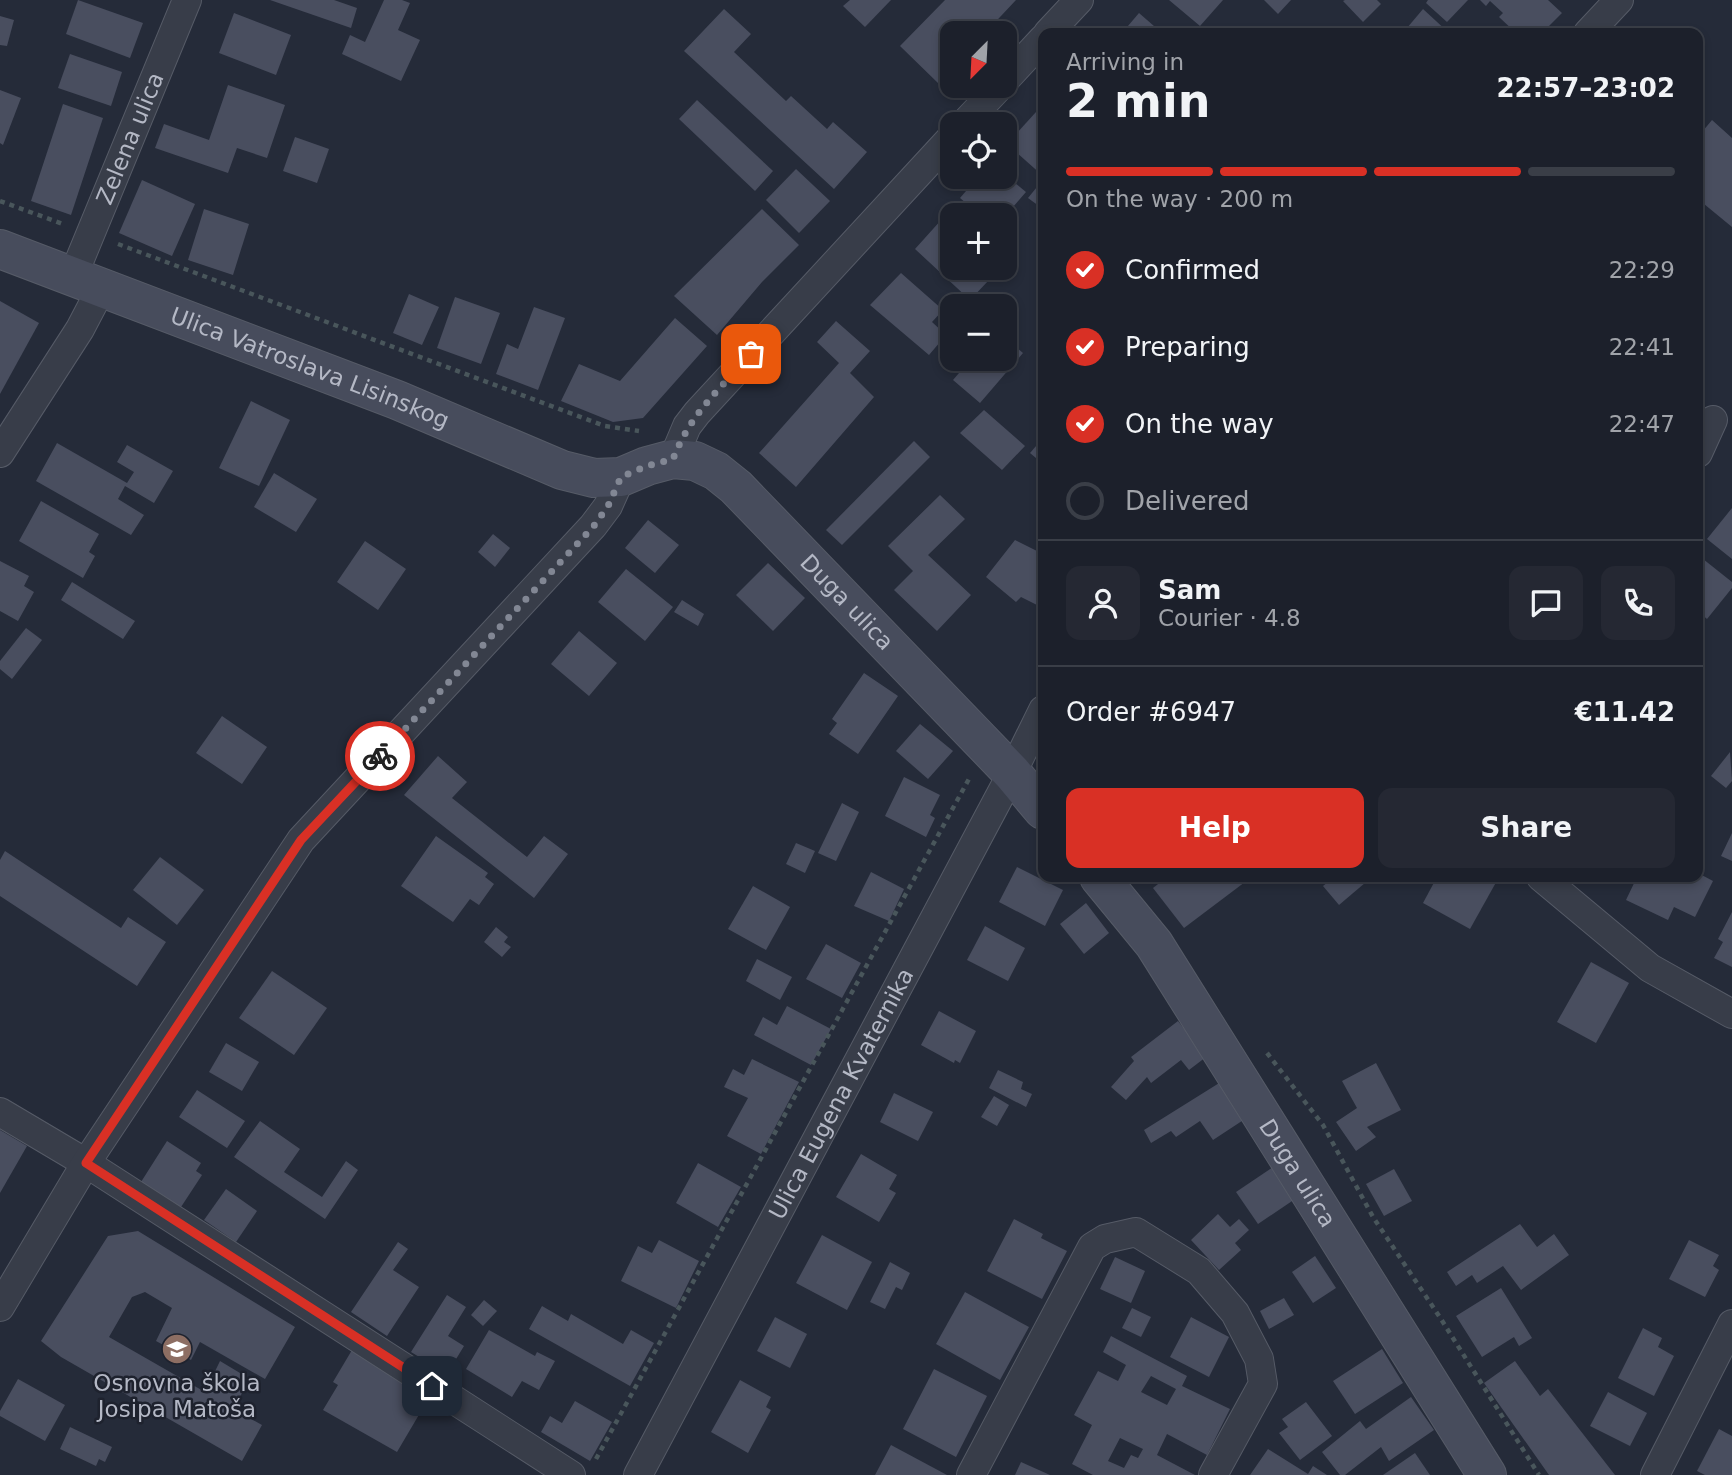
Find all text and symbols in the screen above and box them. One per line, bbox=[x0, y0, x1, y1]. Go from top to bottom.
north arrow bbox=[940, 21, 1017, 98]
map controls bbox=[940, 21, 1017, 371]
text: Arriving in bbox=[1066, 49, 1184, 75]
street label: Zelena ulica bbox=[91, 68, 169, 208]
text: 22:57–23:02 bbox=[1496, 73, 1675, 103]
text: 2 min bbox=[1066, 74, 1210, 128]
button: locate bbox=[940, 112, 1017, 189]
text: On the way · 200 m bbox=[1066, 186, 1293, 212]
button: + bbox=[940, 203, 1017, 280]
icon: check bbox=[1066, 251, 1104, 289]
text: Confirmed bbox=[1125, 255, 1260, 285]
text: 22:29 bbox=[1609, 257, 1675, 283]
button: − bbox=[940, 294, 1017, 371]
street label: Ulica Vatroslava Lisinskog bbox=[167, 302, 453, 434]
pin bbox=[721, 324, 781, 384]
icon: check bbox=[1066, 328, 1104, 366]
text: Preparing bbox=[1125, 332, 1250, 362]
text: 22:41 bbox=[1609, 334, 1675, 360]
icon: bag bbox=[732, 335, 770, 373]
icon: check bbox=[1066, 405, 1104, 443]
text: On the way bbox=[1125, 409, 1274, 439]
text: 22:47 bbox=[1609, 411, 1675, 437]
text: Delivered bbox=[1125, 486, 1249, 516]
street label: Duga ulica bbox=[795, 549, 899, 655]
button: person bbox=[1066, 566, 1140, 640]
button: chat bbox=[1509, 566, 1583, 640]
button: phone bbox=[1601, 566, 1675, 640]
text: Sam bbox=[1158, 575, 1221, 605]
text: Courier · 4.8 bbox=[1158, 605, 1301, 631]
text: Order #6947 bbox=[1066, 697, 1236, 727]
text: €11.42 bbox=[1575, 697, 1675, 727]
courier bbox=[345, 721, 415, 791]
icon: bike bbox=[361, 737, 399, 775]
button: Help bbox=[1066, 788, 1364, 868]
button: Share bbox=[1378, 788, 1675, 868]
street label: Ulica Eugena Kvaternika bbox=[764, 964, 919, 1224]
street label: Duga ulica bbox=[1254, 1114, 1341, 1232]
school or university icon: Osnovna škola Josipa Matoša bbox=[160, 1332, 194, 1366]
pin bbox=[402, 1356, 462, 1416]
icon: home bbox=[413, 1367, 451, 1405]
place label: Osnovna škola Josipa Matoša bbox=[93, 1370, 261, 1422]

